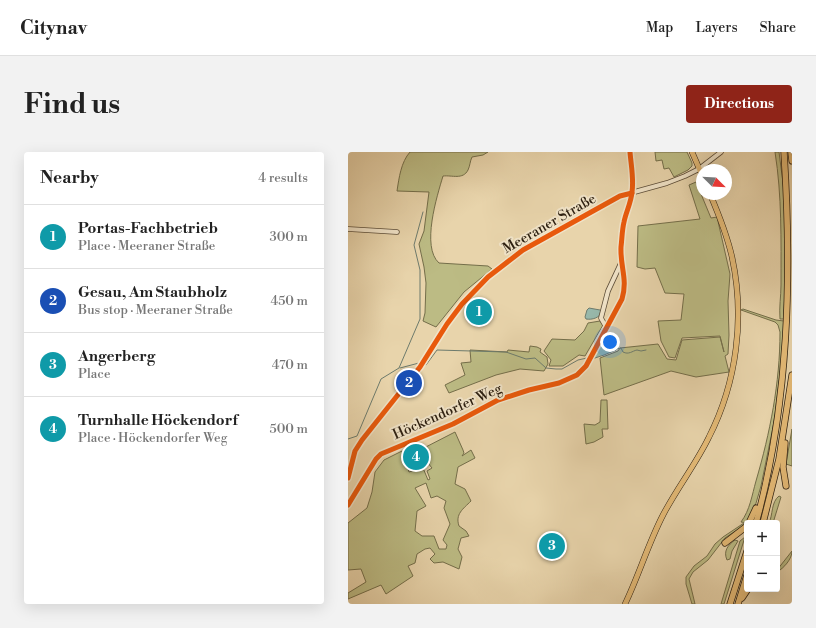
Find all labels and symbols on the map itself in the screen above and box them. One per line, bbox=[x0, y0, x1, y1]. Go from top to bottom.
north arrow bbox=[696, 164, 732, 200]
street label: Meeraner Straße bbox=[500, 190, 599, 258]
pin: 1 bbox=[466, 297, 492, 327]
your location bbox=[600, 332, 620, 352]
pin: 2 bbox=[396, 368, 422, 398]
street label: Höckendorfer Weg bbox=[390, 379, 506, 444]
pin: 4 bbox=[403, 442, 429, 472]
pin: 3 bbox=[539, 531, 565, 561]

